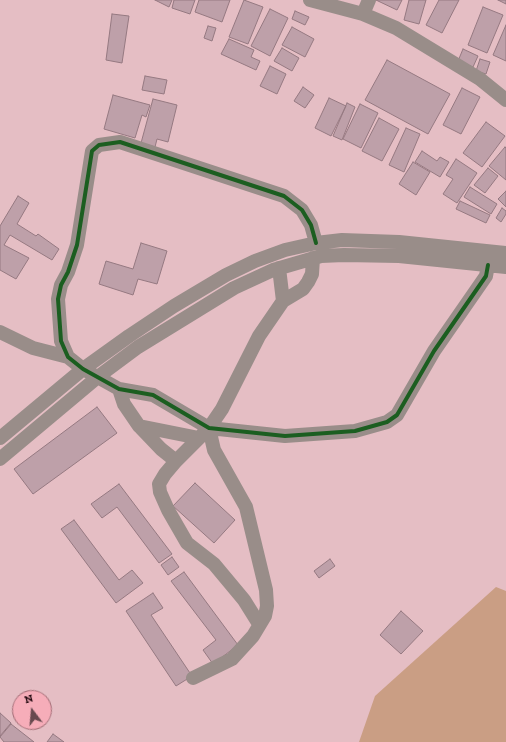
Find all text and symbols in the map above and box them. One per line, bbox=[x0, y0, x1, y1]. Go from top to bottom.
north arrow bbox=[12, 690, 52, 730]
text: N bbox=[23, 692, 35, 706]

